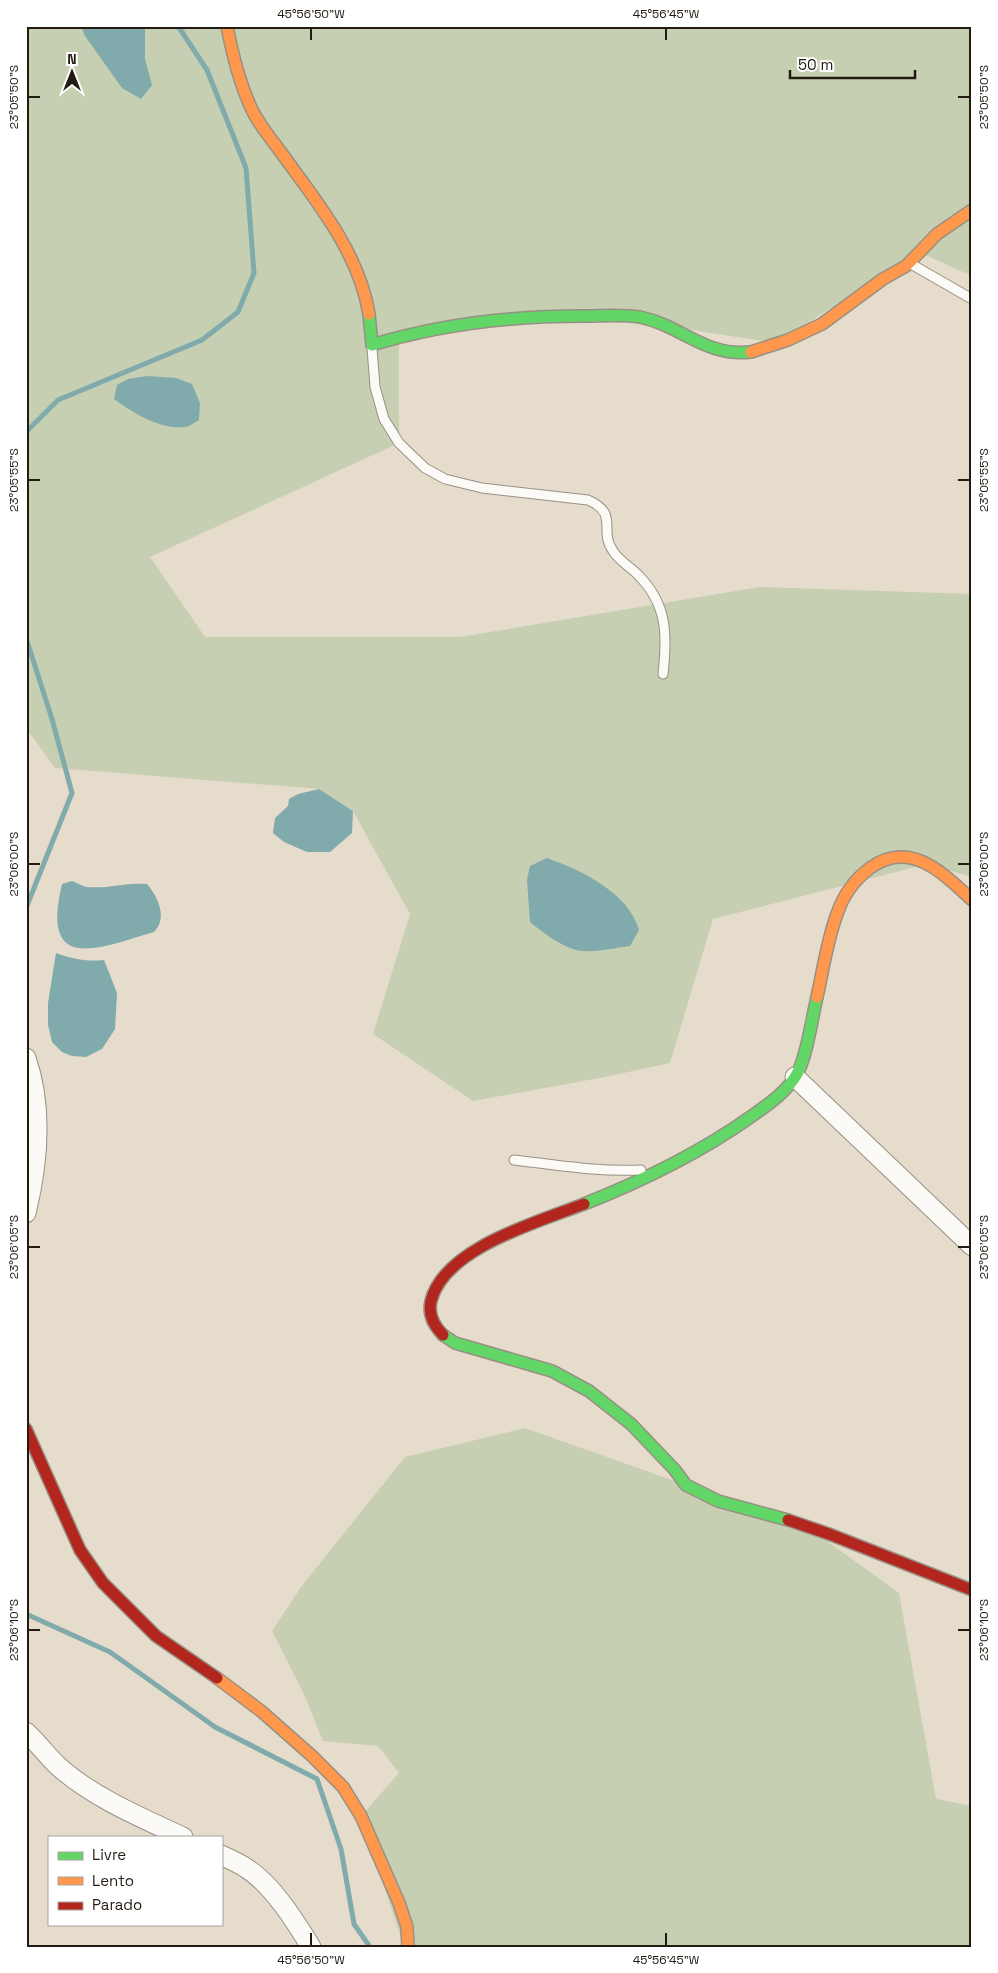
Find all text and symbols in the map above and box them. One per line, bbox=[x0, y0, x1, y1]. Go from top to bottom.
text: 45°56'50"W bbox=[277, 6, 345, 22]
text: 45°56'45"W bbox=[633, 6, 700, 22]
north arrow bbox=[48, 48, 98, 98]
scale bar bbox=[790, 48, 916, 80]
text: N bbox=[67, 50, 77, 68]
text: 50 m bbox=[798, 55, 833, 74]
text: 23°05'50"S bbox=[6, 65, 22, 129]
text: 23°05'50"S bbox=[976, 65, 992, 129]
text: 23°05'55"S bbox=[6, 448, 22, 512]
text: 23°05'55"S bbox=[976, 448, 992, 512]
text: 23°06'00"S bbox=[6, 832, 22, 896]
text: 23°06'00"S bbox=[976, 832, 992, 896]
text: 23°06'05"S bbox=[6, 1215, 22, 1279]
text: 23°06'05"S bbox=[976, 1215, 992, 1279]
text: 23°06'10"S bbox=[6, 1599, 22, 1661]
text: 23°06'10"S bbox=[976, 1599, 992, 1661]
legend bbox=[48, 1836, 222, 1926]
text: Livre bbox=[92, 1845, 126, 1864]
text: Lento bbox=[92, 1871, 134, 1890]
text: Parado bbox=[92, 1895, 142, 1914]
text: 45°56'50"W bbox=[277, 1952, 345, 1968]
text: 45°56'45"W bbox=[633, 1952, 700, 1968]

